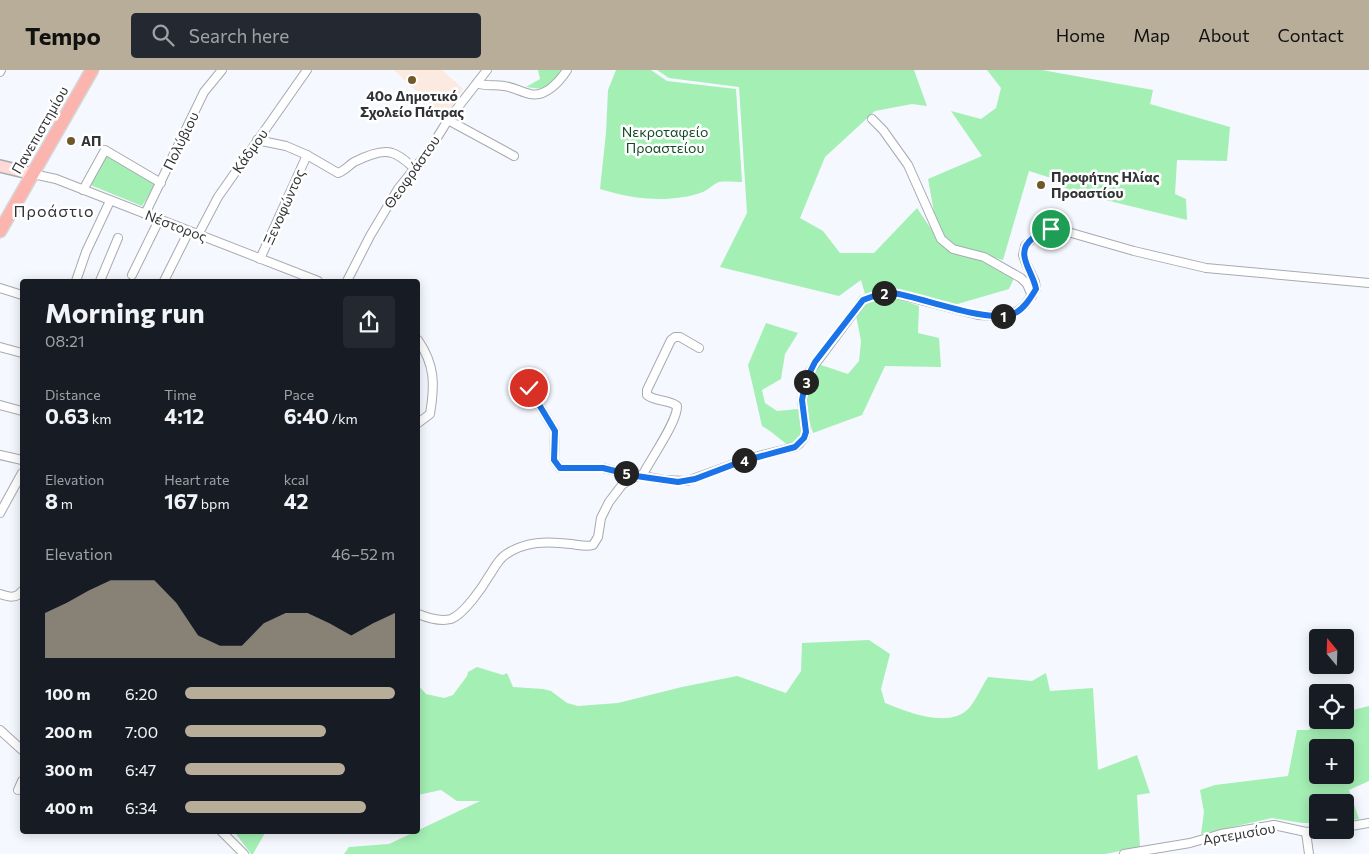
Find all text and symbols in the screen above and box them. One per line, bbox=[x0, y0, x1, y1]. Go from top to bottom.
search box bbox=[131, 13, 481, 58]
text: Tempo bbox=[25, 21, 101, 50]
icon: search bbox=[149, 21, 177, 49]
text: Search here bbox=[189, 24, 289, 47]
text: Home bbox=[1056, 24, 1105, 46]
text: Map bbox=[1133, 24, 1170, 46]
text: About bbox=[1198, 24, 1250, 46]
text: Contact bbox=[1278, 24, 1344, 46]
marker: 40ο Δημοτικό Σχολείο Πάτρας bbox=[406, 74, 418, 86]
street label: Πανεπιστημίου bbox=[8, 83, 72, 177]
place label: 40ο Δημοτικό Σχολείο Πάτρας bbox=[360, 87, 464, 120]
street label: Πολύβιου bbox=[159, 109, 202, 173]
park label: Νεκροταφείο Προαστείου bbox=[622, 123, 708, 156]
street label: Κάδμου bbox=[228, 125, 271, 176]
place label: ΑΠ bbox=[81, 132, 102, 149]
street label: Θεοφράστου bbox=[380, 132, 443, 212]
marker: ΑΠ bbox=[65, 135, 77, 147]
street label: Ξενοφώντος bbox=[259, 166, 308, 247]
place label: Προφήτης Ηλίας Προαστίου bbox=[1051, 168, 1160, 201]
marker: Προφήτης Ηλίας Προαστίου bbox=[1035, 179, 1047, 191]
district label: Προάστιο bbox=[14, 201, 94, 220]
street label: Νέστορος bbox=[143, 206, 210, 245]
pin bbox=[1030, 208, 1072, 250]
icon: arrive bbox=[1037, 215, 1065, 243]
pin: 2 bbox=[872, 280, 896, 306]
text: 2 bbox=[881, 285, 888, 302]
text: Morning run bbox=[45, 295, 205, 329]
button: share bbox=[343, 296, 395, 348]
pin: 1 bbox=[990, 304, 1016, 328]
text: 1 bbox=[1000, 308, 1007, 325]
text: 08:21 bbox=[45, 331, 85, 350]
pin bbox=[508, 367, 550, 409]
pin: 3 bbox=[794, 370, 818, 394]
icon: check bbox=[515, 374, 543, 402]
text: 3 bbox=[802, 374, 811, 391]
text: Distance bbox=[45, 386, 101, 403]
text: Time bbox=[164, 386, 197, 403]
text: Pace bbox=[284, 386, 314, 403]
text: 0.63 bbox=[45, 403, 89, 428]
text: 4:12 bbox=[164, 403, 204, 428]
text: 6:40 bbox=[284, 403, 329, 428]
text: km bbox=[89, 410, 111, 427]
text: /km bbox=[329, 410, 358, 427]
pin: 4 bbox=[732, 448, 756, 472]
text: 4 bbox=[740, 452, 749, 469]
pin: 5 bbox=[614, 460, 638, 486]
text: 5 bbox=[622, 465, 631, 482]
text: Elevation bbox=[45, 471, 104, 488]
text: Heart rate bbox=[164, 471, 229, 488]
text: kcal bbox=[284, 471, 309, 488]
text: 8 bbox=[45, 488, 58, 513]
text: 167 bbox=[164, 488, 198, 513]
text: 42 bbox=[284, 488, 308, 513]
text: m bbox=[58, 495, 73, 512]
text: bpm bbox=[198, 495, 230, 512]
text: Elevation bbox=[45, 544, 113, 563]
text: 46–52 m bbox=[331, 544, 395, 563]
north arrow bbox=[1309, 629, 1354, 674]
map controls bbox=[1309, 629, 1354, 839]
text: 100 m bbox=[45, 684, 91, 703]
text: 6:20 bbox=[125, 684, 158, 703]
button: locate bbox=[1309, 684, 1354, 729]
text: 200 m bbox=[45, 722, 92, 741]
text: 7:00 bbox=[125, 722, 158, 741]
button: + bbox=[1309, 739, 1354, 784]
text: 300 m bbox=[45, 760, 93, 779]
text: 6:47 bbox=[125, 760, 156, 779]
button: − bbox=[1309, 794, 1354, 839]
text: 400 m bbox=[45, 798, 93, 817]
text: 6:34 bbox=[125, 798, 157, 817]
street label: Αρτεμισίου bbox=[1201, 819, 1277, 848]

